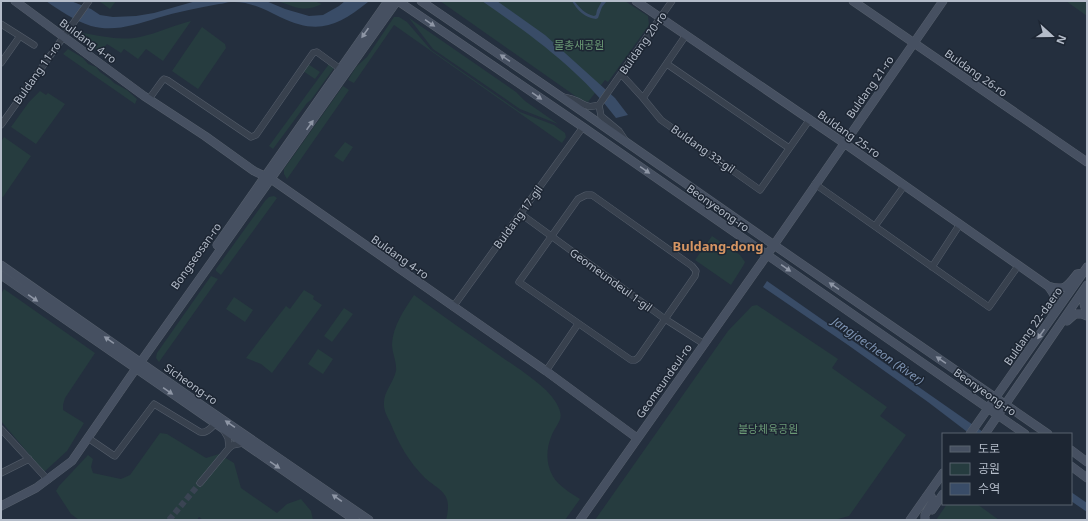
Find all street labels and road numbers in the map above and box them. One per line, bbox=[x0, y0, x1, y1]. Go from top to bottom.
street label: Buldang 20-ro bbox=[615, 8, 670, 77]
street label: Buldang 4-ro bbox=[57, 15, 120, 67]
street label: Buldang 11-ro bbox=[9, 38, 64, 107]
street label: Buldang 26-ro bbox=[942, 45, 1011, 100]
street label: Buldang 21-ro bbox=[842, 52, 897, 121]
street label: Buldang 25-ro bbox=[815, 106, 884, 161]
street label: Buldang 33-gil bbox=[668, 121, 738, 176]
street label: Beonyeong-ro bbox=[684, 180, 753, 235]
street label: Buldang 17-gil bbox=[490, 182, 546, 251]
street label: Bongseosan-ro bbox=[167, 219, 224, 292]
street label: Buldang 4-ro bbox=[369, 231, 432, 282]
street label: Geomeundeul 1-gil bbox=[567, 245, 656, 315]
street label: Buldang 22-daero bbox=[1000, 283, 1065, 368]
street label: Geomeundeul-ro bbox=[632, 340, 695, 421]
street label: Sicheong-ro bbox=[162, 360, 221, 408]
street label: Beonyeong-ro bbox=[951, 364, 1020, 419]

